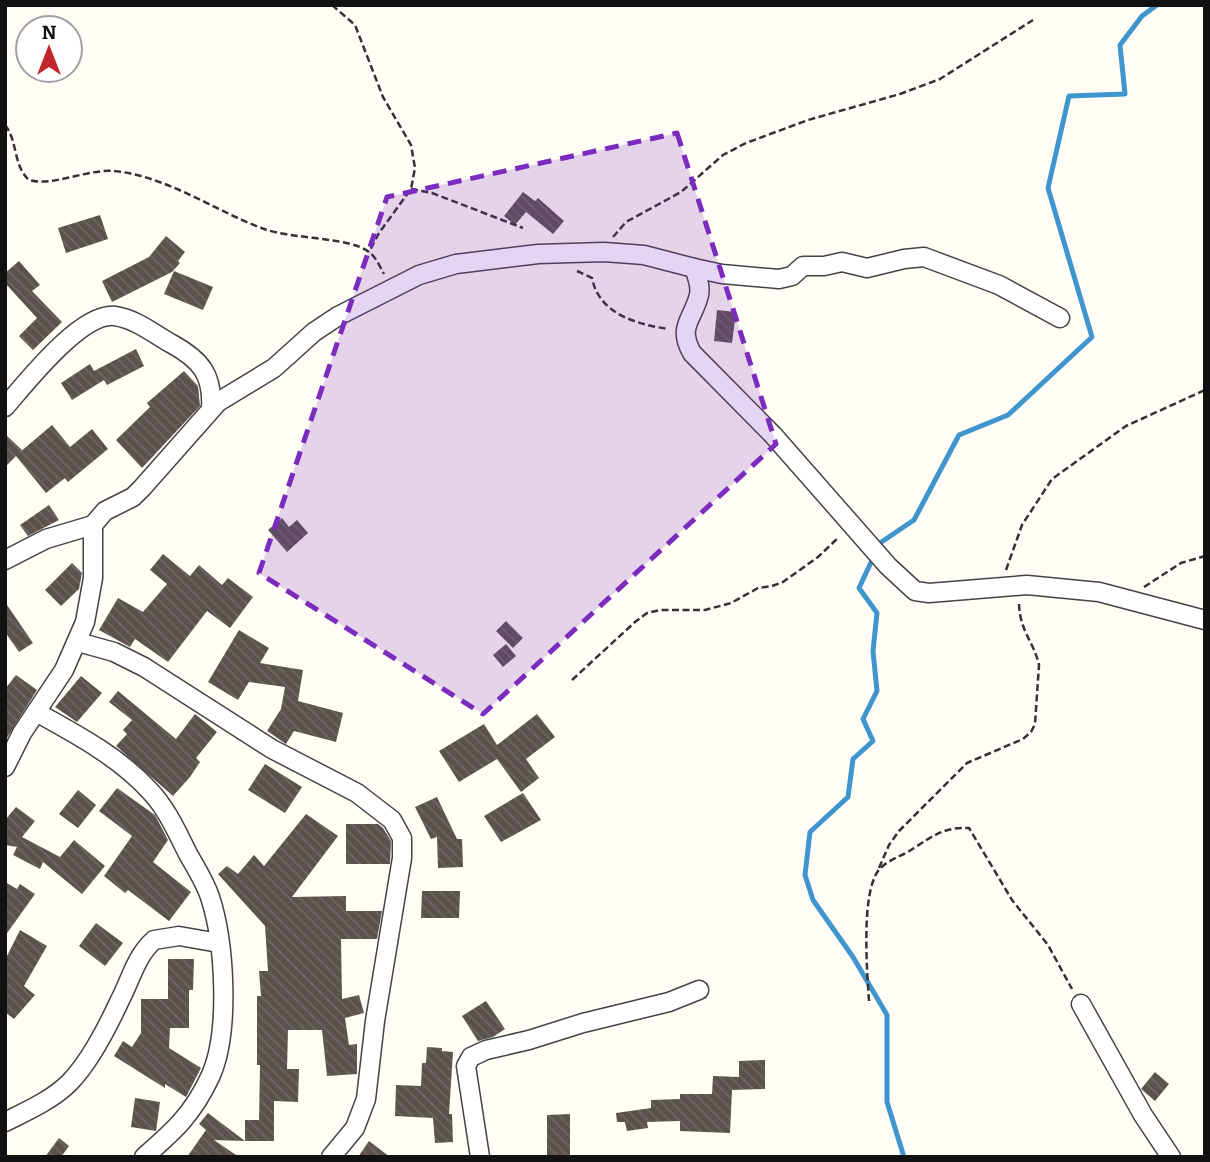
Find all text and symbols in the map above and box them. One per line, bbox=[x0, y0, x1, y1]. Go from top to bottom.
north arrow bbox=[14, 14, 84, 84]
text: N bbox=[42, 21, 57, 44]

